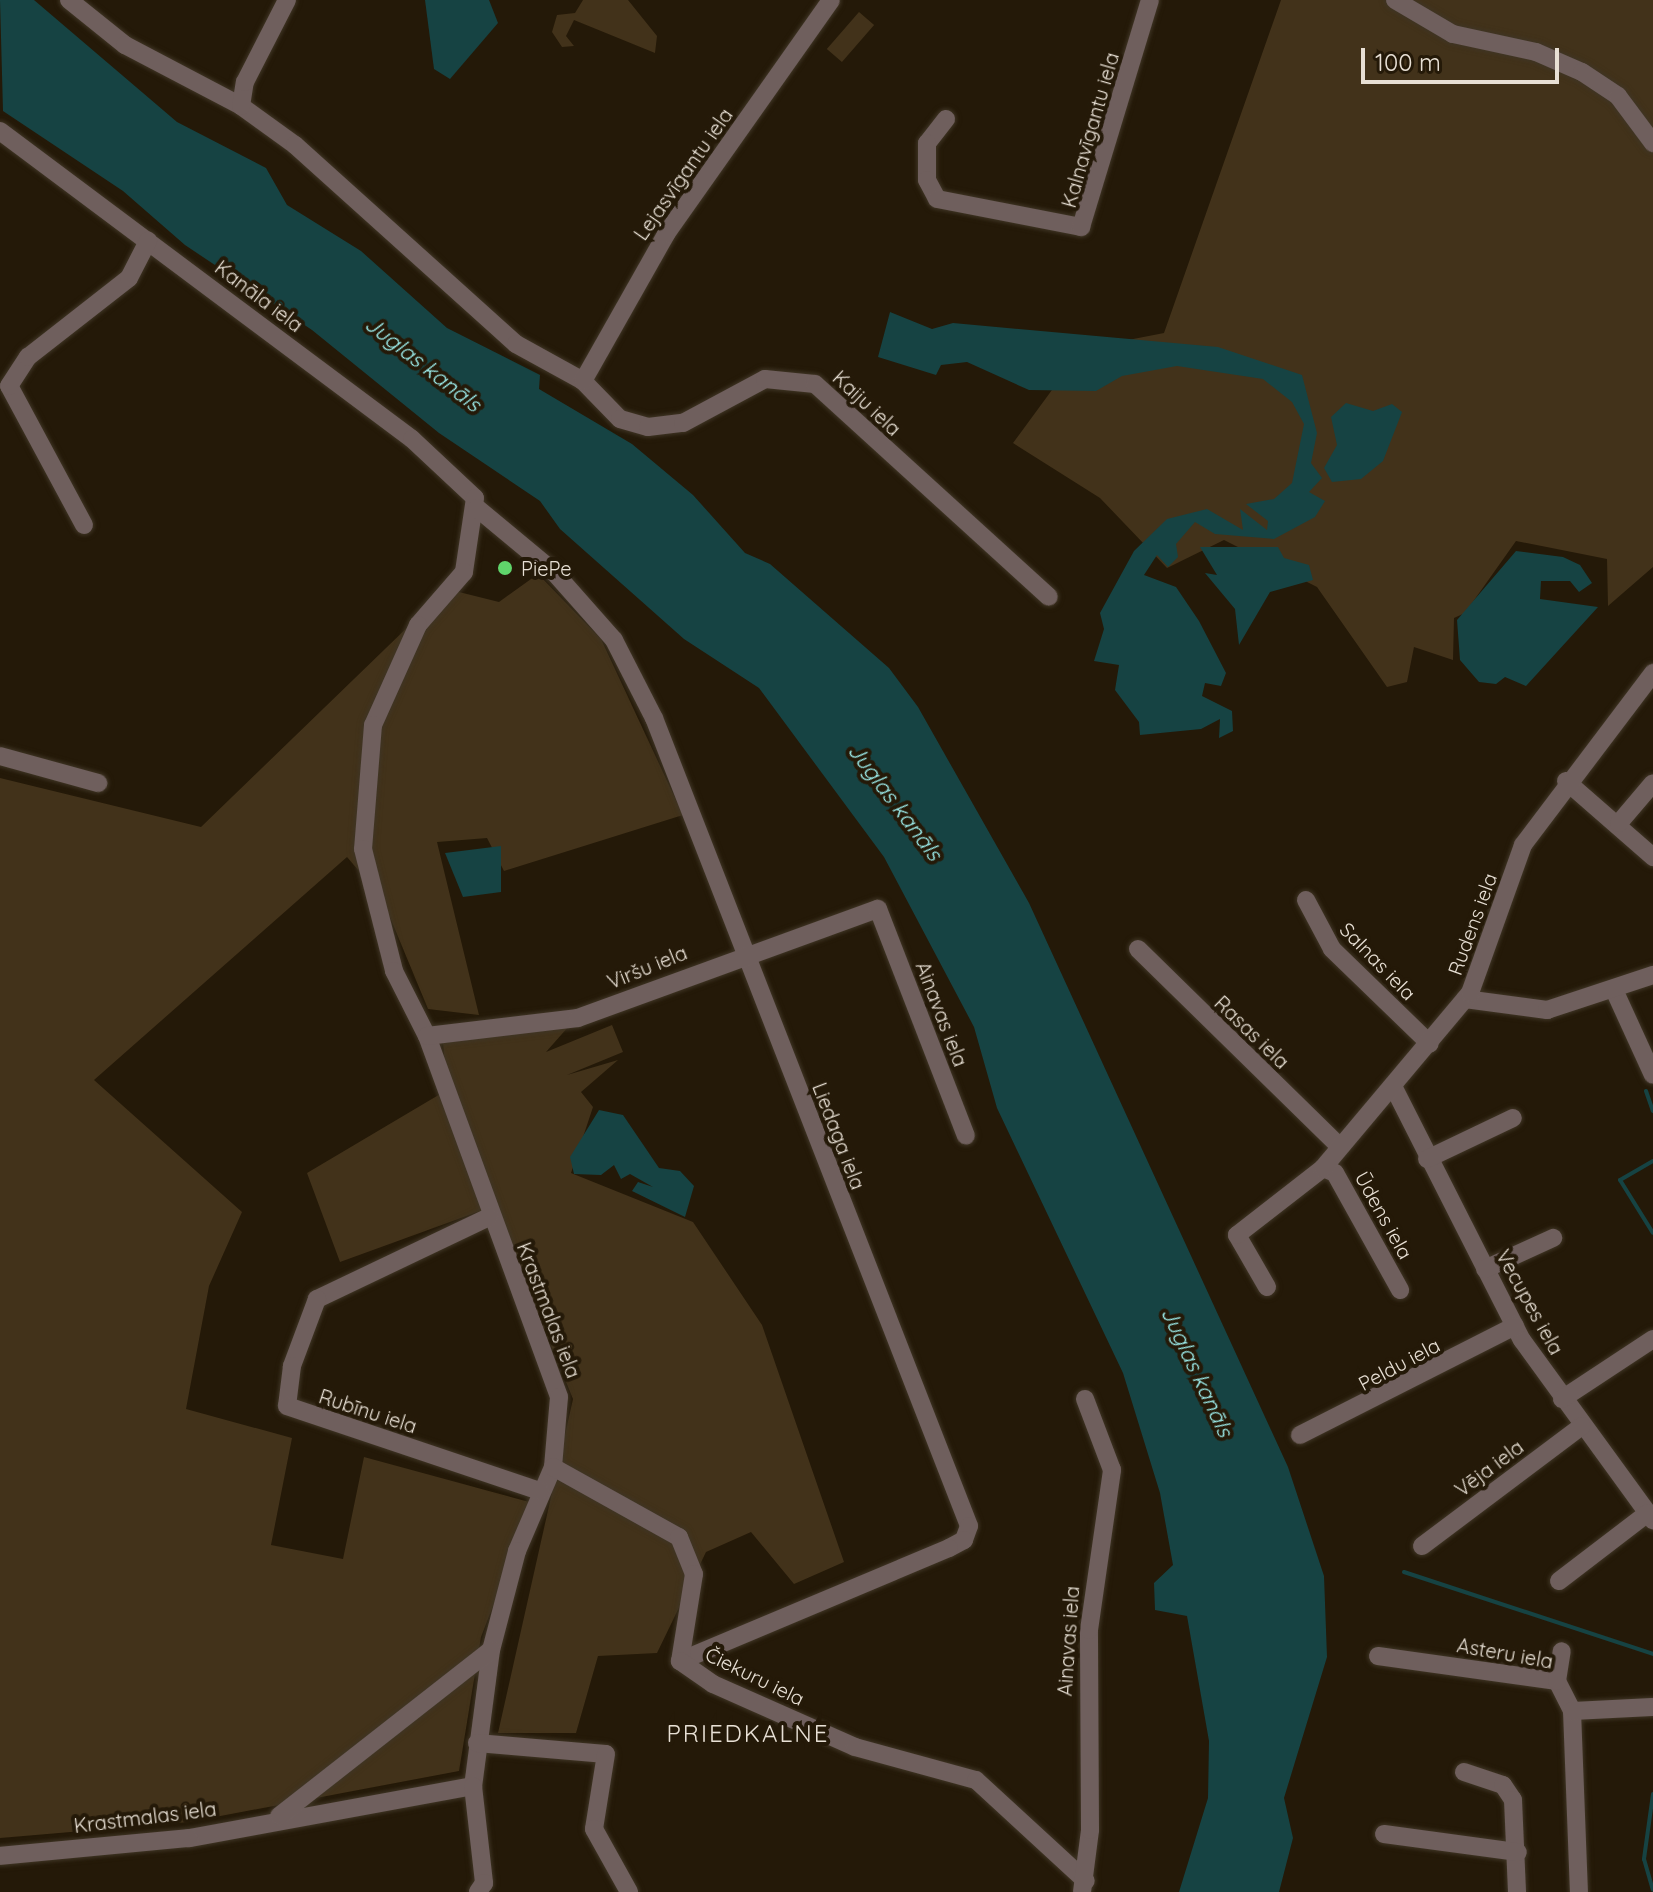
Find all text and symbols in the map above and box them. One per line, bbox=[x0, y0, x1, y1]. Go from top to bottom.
scale bar bbox=[1365, 32, 1563, 82]
text: 100 m bbox=[1375, 47, 1441, 77]
street label: Kalnavīgantu iela bbox=[1056, 50, 1124, 210]
street label: Lejasvīgantu iela bbox=[629, 103, 737, 245]
street label: Kanāla iela bbox=[210, 255, 308, 337]
water label: Juglas kanāls bbox=[360, 311, 486, 417]
street label: Kaiju iela bbox=[828, 365, 906, 441]
place label: PiePe bbox=[521, 556, 572, 580]
marker: PiePe bbox=[496, 559, 514, 577]
water label: Juglas kanāls bbox=[842, 738, 948, 866]
street label: Rudens iela bbox=[1442, 870, 1502, 978]
street label: Salnas iela bbox=[1335, 917, 1421, 1005]
street label: Viršu iela bbox=[604, 940, 690, 994]
street label: Ainavas iela bbox=[911, 958, 973, 1070]
street label: Rasas iela bbox=[1210, 991, 1294, 1073]
street label: Liedaga iela bbox=[808, 1079, 870, 1193]
street label: Ūdens iela bbox=[1350, 1167, 1418, 1263]
street label: Krastmalas iela bbox=[512, 1239, 586, 1381]
street label: Vecupes iela bbox=[1491, 1245, 1569, 1359]
water label: Juglas kanāls bbox=[1156, 1303, 1238, 1441]
street label: Peldu iela bbox=[1354, 1333, 1444, 1395]
street label: Rubīnu iela bbox=[316, 1384, 420, 1438]
street label: Vēja iela bbox=[1450, 1435, 1528, 1501]
street label: Ainavas iela bbox=[1052, 1585, 1084, 1697]
street label: Asteru iela bbox=[1455, 1633, 1555, 1673]
street label: Čiekuru iela bbox=[701, 1642, 809, 1710]
district label: PRIEDKALNE bbox=[667, 1720, 829, 1748]
street label: Krastmalas iela bbox=[72, 1796, 218, 1838]

